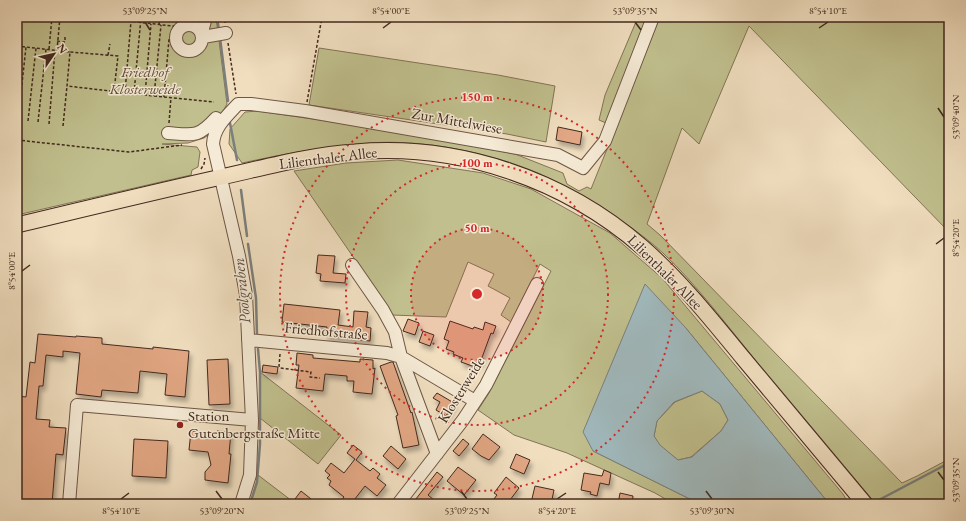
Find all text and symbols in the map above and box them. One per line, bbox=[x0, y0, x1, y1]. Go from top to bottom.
text: 53°09'25"N bbox=[123, 4, 168, 17]
text: 8°54'00"E bbox=[372, 4, 410, 17]
text: 53°09'35"N bbox=[613, 4, 658, 17]
text: 8°54'10"E bbox=[809, 4, 847, 17]
north arrow bbox=[34, 34, 74, 74]
text: N bbox=[54, 41, 71, 56]
park label: Friedhof Klosterweide bbox=[108, 62, 181, 98]
text: 150 m bbox=[461, 89, 493, 105]
text: 53°09'40"N bbox=[949, 94, 962, 139]
street label: Zur Mittelwiese bbox=[410, 103, 504, 138]
street label: Lilienthaler Allee bbox=[278, 142, 378, 173]
text: 100 m bbox=[461, 155, 493, 171]
text: 8°54'20"E bbox=[949, 219, 962, 257]
text: 50 m bbox=[464, 220, 490, 236]
street label: Lilienthaler Allee bbox=[624, 230, 707, 313]
text: 8°54'00"E bbox=[5, 252, 18, 290]
water label: Poolgraben bbox=[228, 257, 255, 325]
centre of rings bbox=[470, 287, 484, 301]
street label: Friedhofstraße bbox=[284, 317, 369, 344]
street label: Klosterweide bbox=[433, 353, 488, 426]
place label: Station Gutenbergstraße Mitte bbox=[188, 406, 320, 442]
marker: Station Gutenbergstraße Mitte bbox=[175, 420, 185, 430]
text: 53°09'35"N bbox=[949, 457, 962, 502]
text: 8°54'10"E bbox=[102, 504, 140, 517]
text: 53°09'20"N bbox=[200, 504, 245, 517]
text: 53°09'25"N bbox=[445, 504, 490, 517]
text: 8°54'20"E bbox=[538, 504, 576, 517]
text: 53°09'30"N bbox=[690, 504, 735, 517]

